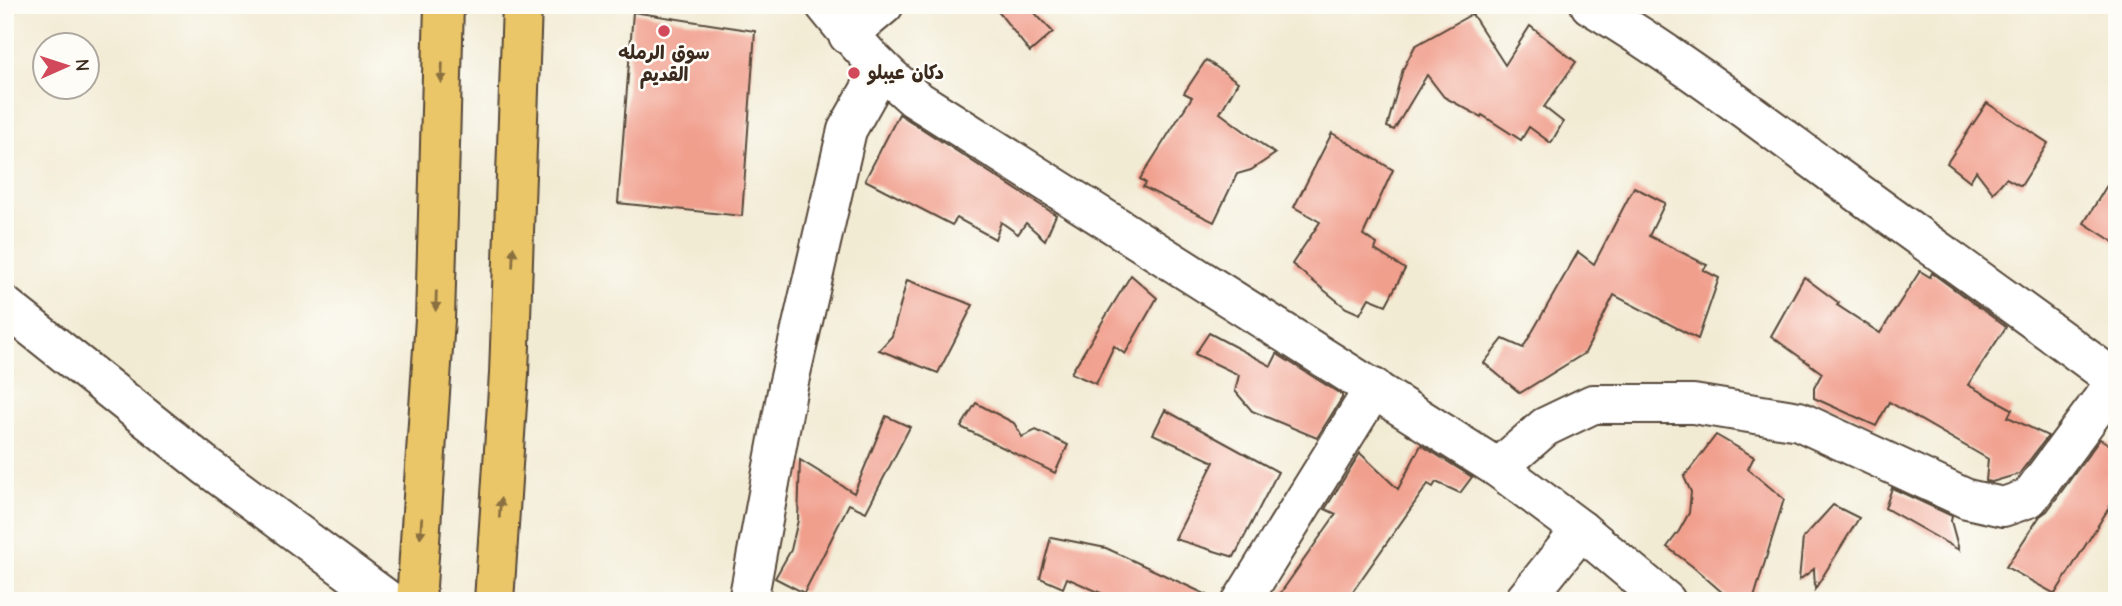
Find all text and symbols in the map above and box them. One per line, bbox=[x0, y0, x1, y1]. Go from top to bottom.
marker: سوق الرمله القديم bbox=[656, 23, 672, 39]
north arrow bbox=[32, 32, 102, 102]
place label: سوق الرمله القديم bbox=[618, 42, 710, 89]
text: N bbox=[71, 58, 93, 72]
place label: دكان عيبلو bbox=[866, 62, 944, 86]
one-way arrow bbox=[436, 63, 447, 85]
marker: دكان عيبلو bbox=[846, 65, 862, 81]
one-way arrow bbox=[507, 245, 518, 267]
one-way arrow bbox=[430, 290, 441, 312]
one-way arrow bbox=[495, 497, 506, 519]
one-way arrow bbox=[415, 517, 426, 539]

